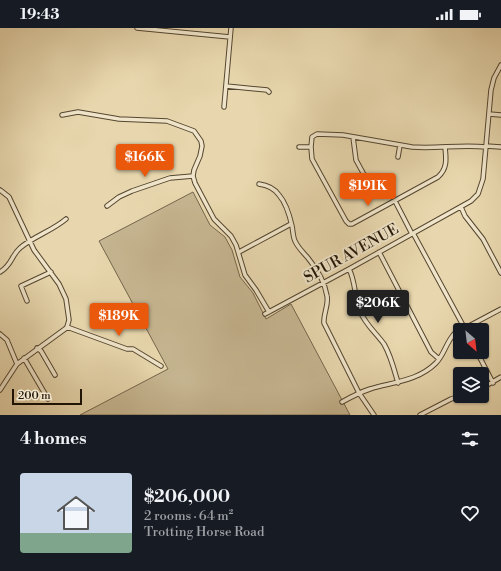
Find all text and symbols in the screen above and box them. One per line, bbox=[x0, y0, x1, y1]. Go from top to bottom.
text: 19:43 bbox=[20, 5, 60, 24]
pin: $166K bbox=[117, 144, 173, 178]
text: $166K bbox=[125, 149, 165, 165]
pin: $191K bbox=[340, 173, 396, 207]
text: $191K bbox=[349, 178, 387, 194]
street label: SPUR AVENUE bbox=[300, 220, 402, 287]
pin: $206K bbox=[350, 290, 406, 324]
text: $206K bbox=[356, 295, 400, 311]
pin: $189K bbox=[91, 303, 147, 337]
text: $189K bbox=[99, 308, 139, 324]
north arrow bbox=[453, 323, 489, 359]
map controls bbox=[453, 323, 489, 403]
button: layers bbox=[453, 367, 489, 403]
scale bar bbox=[12, 387, 82, 406]
text: 200 m bbox=[18, 389, 51, 403]
text: 4 homes bbox=[20, 428, 87, 450]
icon: filters bbox=[459, 428, 481, 450]
text: $206,000 bbox=[144, 486, 230, 508]
icon: home bbox=[52, 489, 100, 537]
icon: heart bbox=[459, 502, 481, 524]
text: 2 rooms · 64 m² bbox=[144, 508, 233, 524]
text: Trotting Horse Road bbox=[144, 524, 264, 540]

